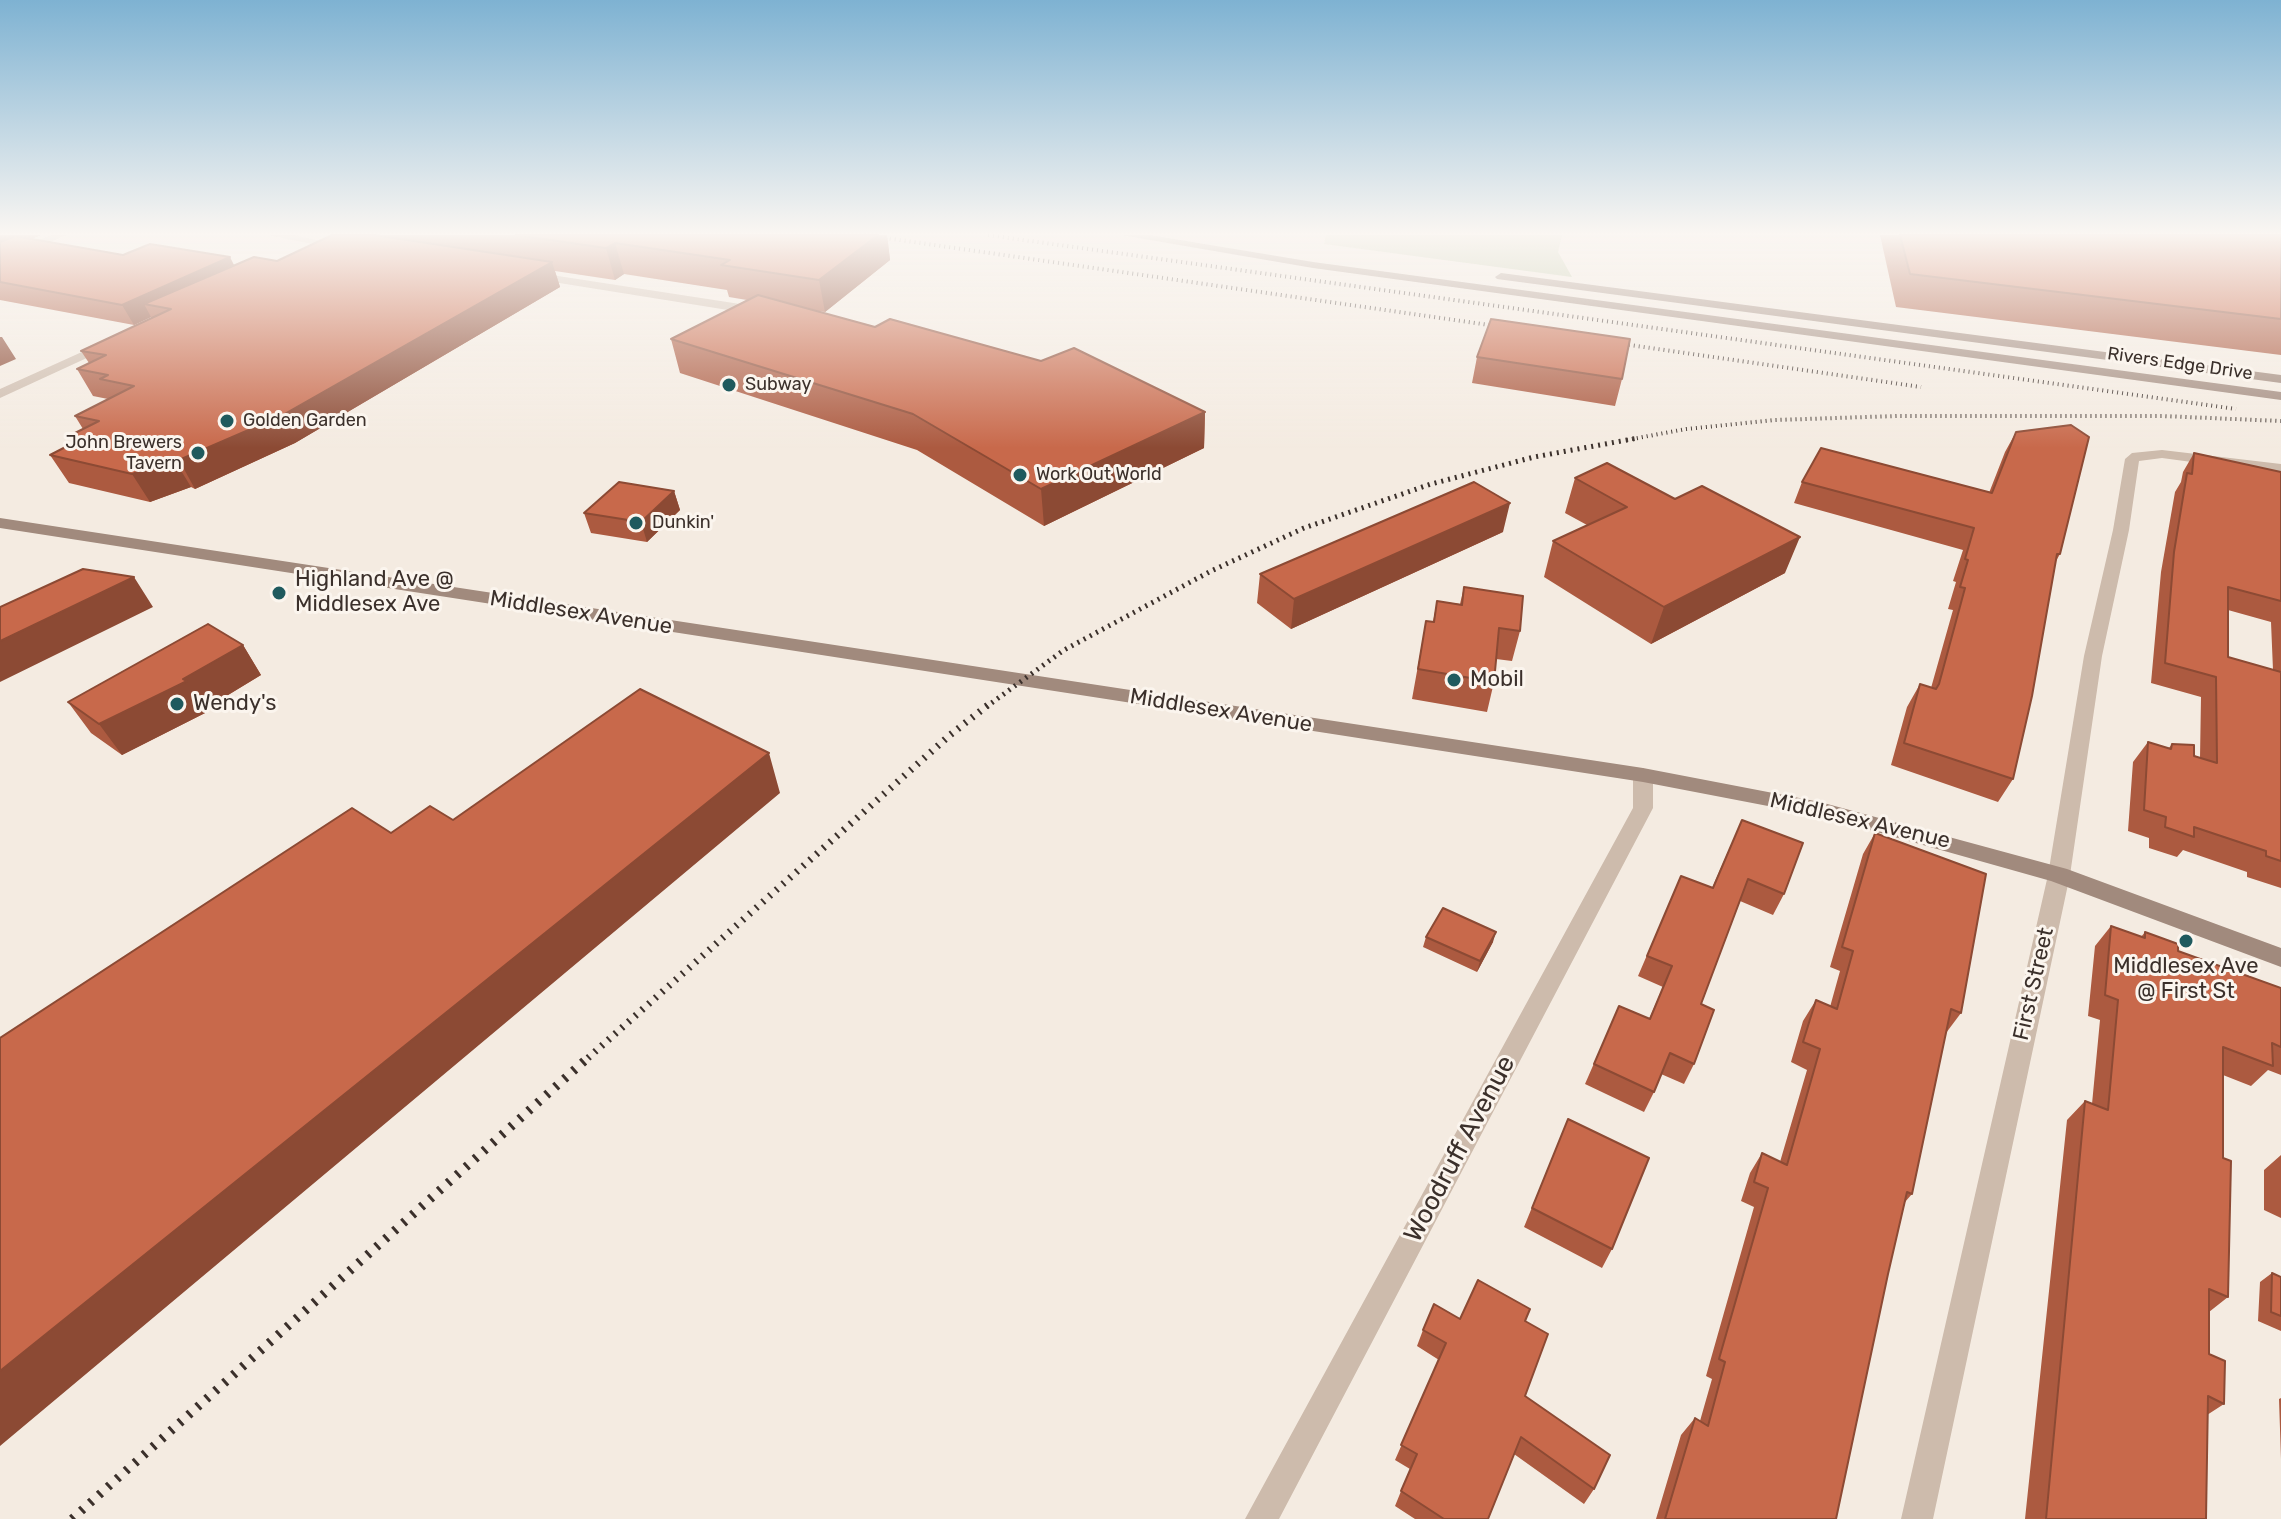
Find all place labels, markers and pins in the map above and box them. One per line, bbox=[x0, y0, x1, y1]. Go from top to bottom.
place label: Subway bbox=[745, 374, 811, 396]
marker: Subway bbox=[720, 376, 738, 394]
place label: Golden Garden bbox=[243, 410, 367, 432]
marker: Golden Garden bbox=[218, 412, 236, 430]
place label: John Brewers Tavern bbox=[65, 432, 182, 474]
marker: John Brewers Tavern bbox=[189, 444, 207, 462]
place label: Work Out World bbox=[1036, 464, 1162, 486]
marker: Work Out World bbox=[1011, 466, 1029, 484]
place label: Dunkin' bbox=[652, 512, 714, 534]
marker: Dunkin' bbox=[627, 514, 645, 532]
place label: Highland Ave @ Middlesex Ave bbox=[295, 567, 454, 618]
marker: Highland Ave @ Middlesex Ave bbox=[270, 584, 288, 602]
place label: Mobil bbox=[1470, 667, 1524, 693]
marker: Mobil bbox=[1445, 671, 1463, 689]
place label: Wendy's bbox=[193, 691, 277, 717]
marker: Wendy's bbox=[168, 695, 186, 713]
marker: Middlesex Ave @ First St bbox=[2177, 932, 2195, 950]
place label: Middlesex Ave @ First St bbox=[2113, 954, 2259, 1006]

